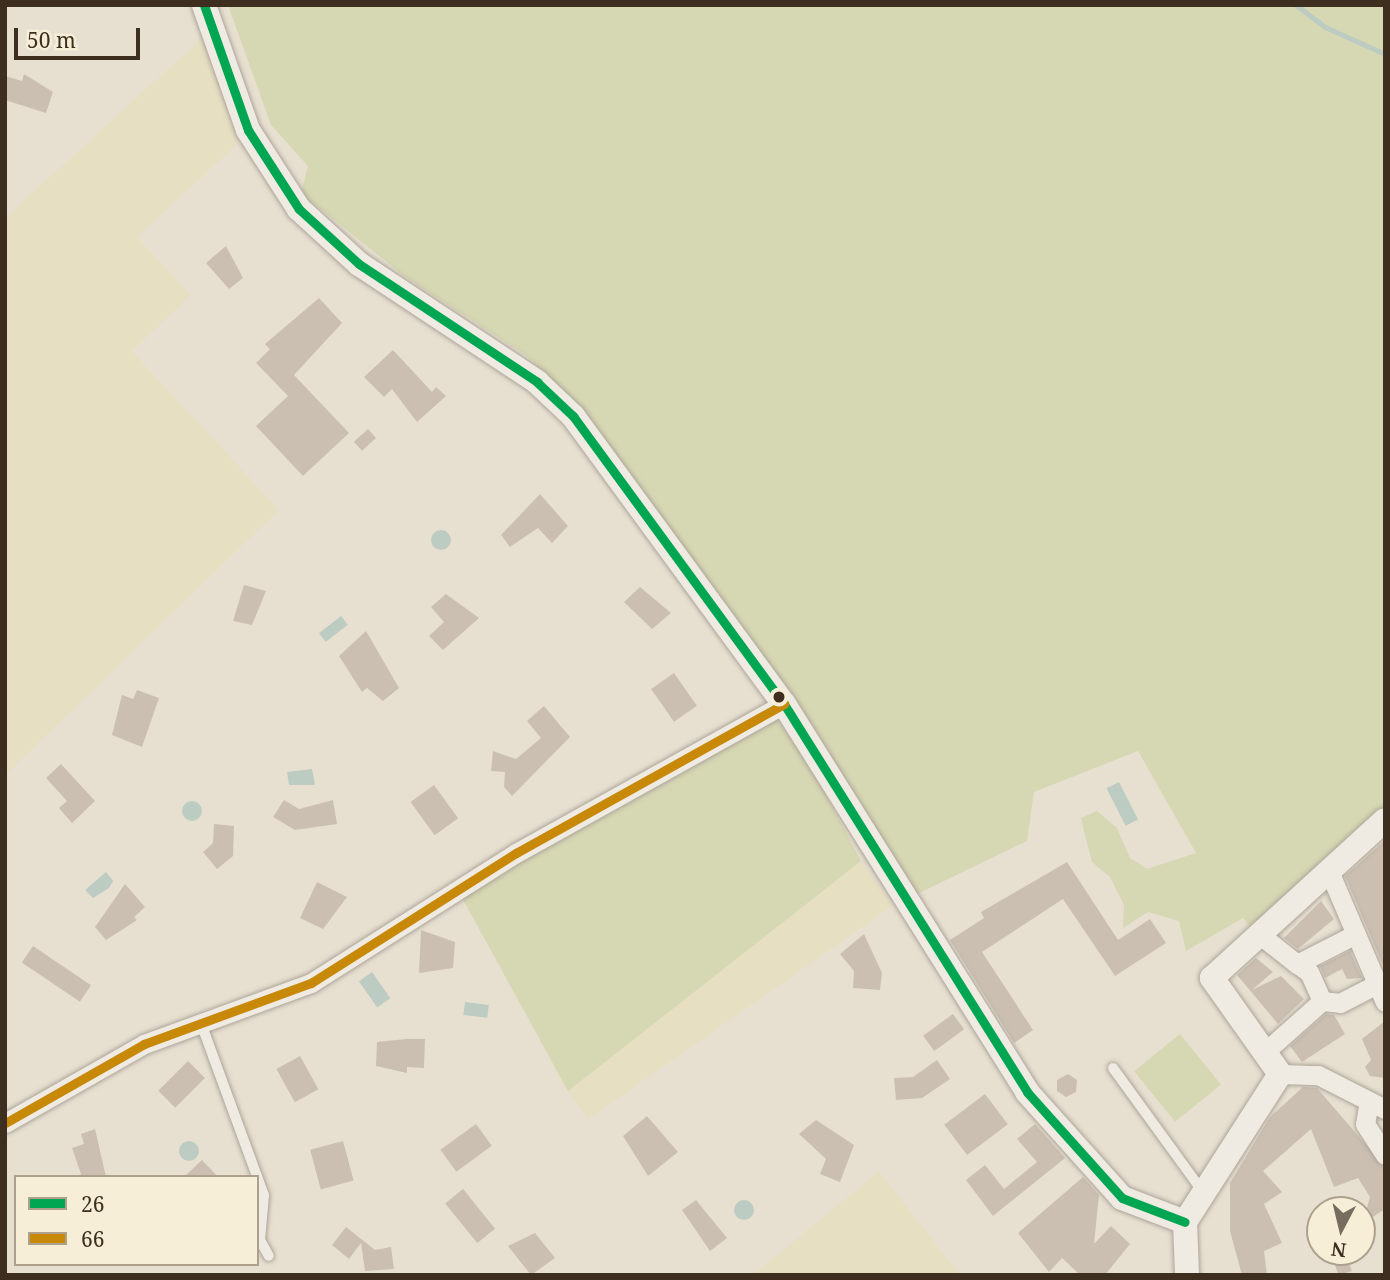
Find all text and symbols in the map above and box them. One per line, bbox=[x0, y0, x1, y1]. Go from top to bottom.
scale bar bbox=[18, 14, 144, 58]
text: 50 m bbox=[27, 26, 76, 54]
unlabelled marker bbox=[772, 690, 786, 704]
legend bbox=[14, 1175, 259, 1266]
text: 26 bbox=[81, 1190, 104, 1218]
north arrow bbox=[1306, 1196, 1376, 1266]
text: 66 bbox=[81, 1225, 104, 1253]
text: N bbox=[1330, 1236, 1348, 1264]

